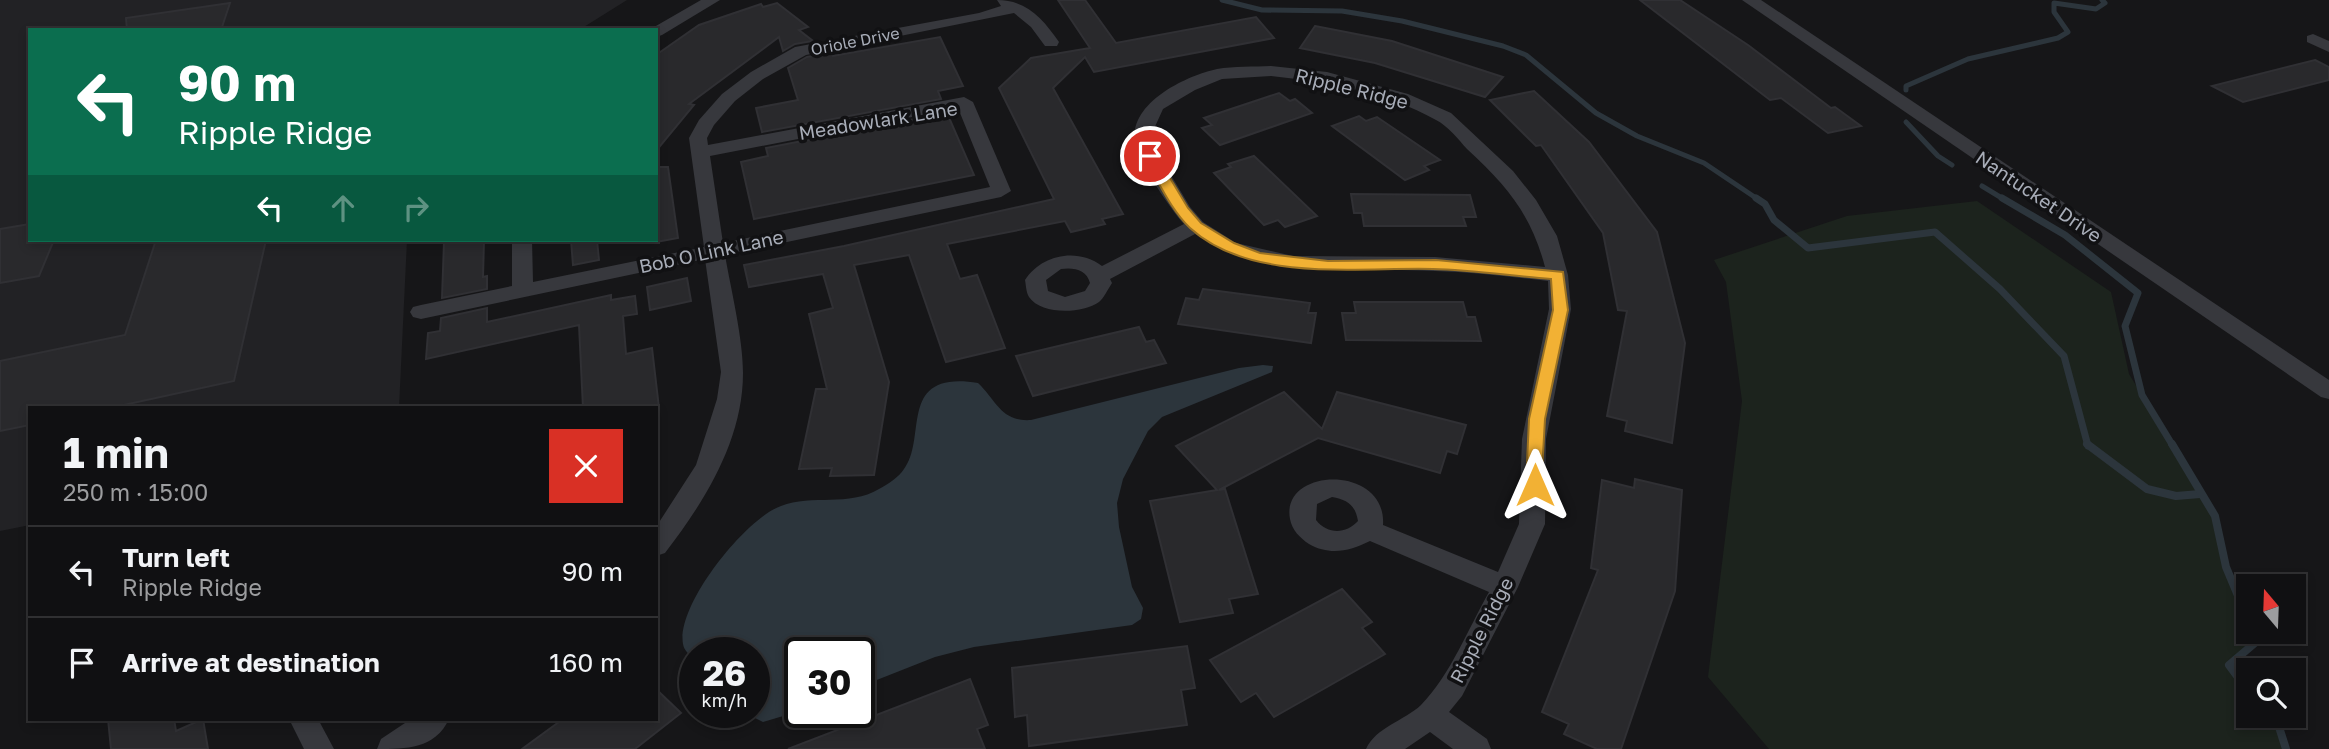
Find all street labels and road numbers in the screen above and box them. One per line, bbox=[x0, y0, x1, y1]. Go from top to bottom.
street label: Oriole Drive bbox=[809, 23, 901, 59]
street label: Ripple Ridge bbox=[1293, 63, 1411, 113]
street label: Meadowlark Lane bbox=[797, 96, 959, 144]
street label: Nantucket Drive bbox=[1972, 145, 2106, 247]
street label: Bob O Link Lane bbox=[637, 224, 785, 278]
street label: Ripple Ridge bbox=[1445, 573, 1517, 687]

